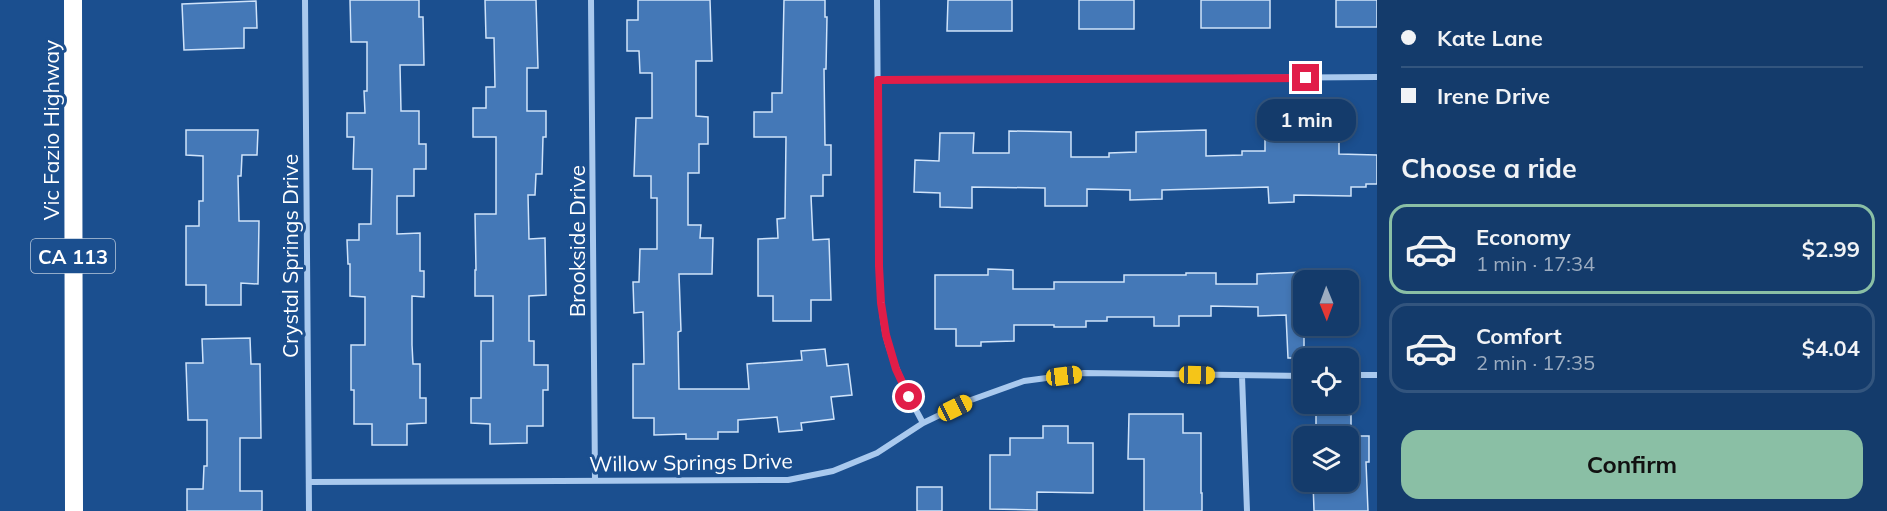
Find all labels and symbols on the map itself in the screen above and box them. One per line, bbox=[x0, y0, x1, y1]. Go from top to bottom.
street label: Vic Fazio Highway bbox=[38, 40, 64, 220]
route end bbox=[1292, 64, 1319, 91]
callout: 1 min bbox=[1256, 99, 1356, 141]
street label: Crystal Springs Drive bbox=[277, 154, 303, 358]
street label: Brookside Drive bbox=[564, 165, 590, 317]
road number: CA 113 bbox=[31, 239, 115, 273]
north arrow bbox=[1293, 270, 1359, 336]
car bbox=[1045, 365, 1083, 387]
car bbox=[1179, 366, 1215, 384]
route start bbox=[895, 383, 922, 410]
car bbox=[935, 392, 975, 424]
street label: Willow Springs Drive bbox=[589, 447, 793, 477]

